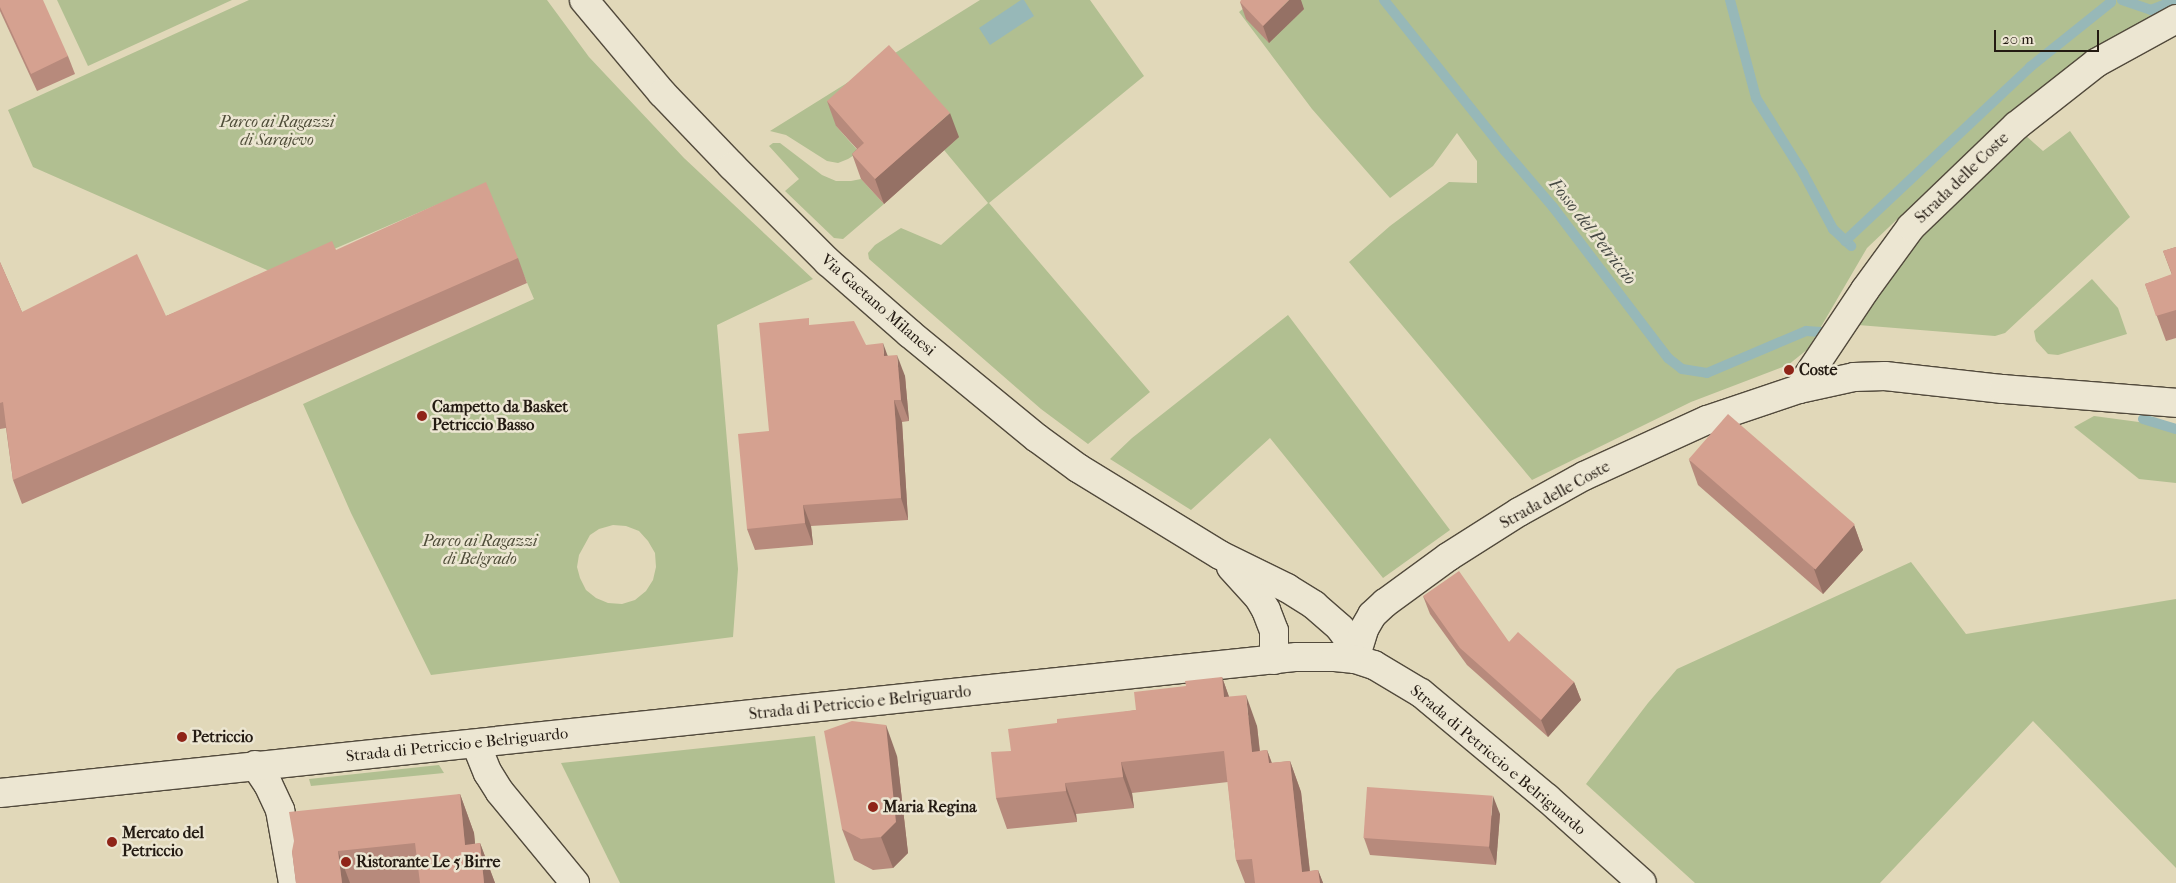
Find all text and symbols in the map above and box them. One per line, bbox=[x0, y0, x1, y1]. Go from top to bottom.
scale bar bbox=[1996, 20, 2101, 52]
text: 20 m bbox=[2002, 30, 2034, 48]
park label: Parco ai Ragazzi di Sarajevo bbox=[220, 112, 334, 150]
street label: Strada delle Coste bbox=[1911, 128, 2013, 228]
water label: Fosso del Petriccio bbox=[1544, 174, 1640, 290]
street label: Via Gaetano Milanesi bbox=[817, 250, 939, 360]
place label: Coste bbox=[1799, 360, 1837, 380]
marker: Coste bbox=[1783, 364, 1795, 376]
place label: Campetto da Basket Petriccio Basso bbox=[432, 397, 568, 435]
marker: Campetto da Basket Petriccio Basso bbox=[416, 410, 428, 422]
street label: Strada delle Coste bbox=[1497, 457, 1613, 533]
park label: Parco ai Ragazzi di Belgrado bbox=[423, 531, 537, 569]
street label: Strada di Petriccio e Belriguardo bbox=[1406, 681, 1590, 839]
street label: Strada di Petriccio e Belriguardo bbox=[748, 682, 972, 724]
street label: Strada di Petriccio e Belriguardo bbox=[345, 724, 569, 766]
place label: Petriccio bbox=[192, 727, 253, 747]
marker: Petriccio bbox=[176, 731, 188, 743]
place label: Maria Regina bbox=[883, 797, 977, 817]
marker: Maria Regina bbox=[867, 801, 879, 813]
place label: Mercato del Petriccio bbox=[122, 823, 204, 861]
marker: Mercato del Petriccio bbox=[106, 836, 118, 848]
place label: Ristorante Le 5 Birre bbox=[356, 852, 500, 872]
marker: Ristorante Le 5 Birre bbox=[340, 856, 352, 868]

